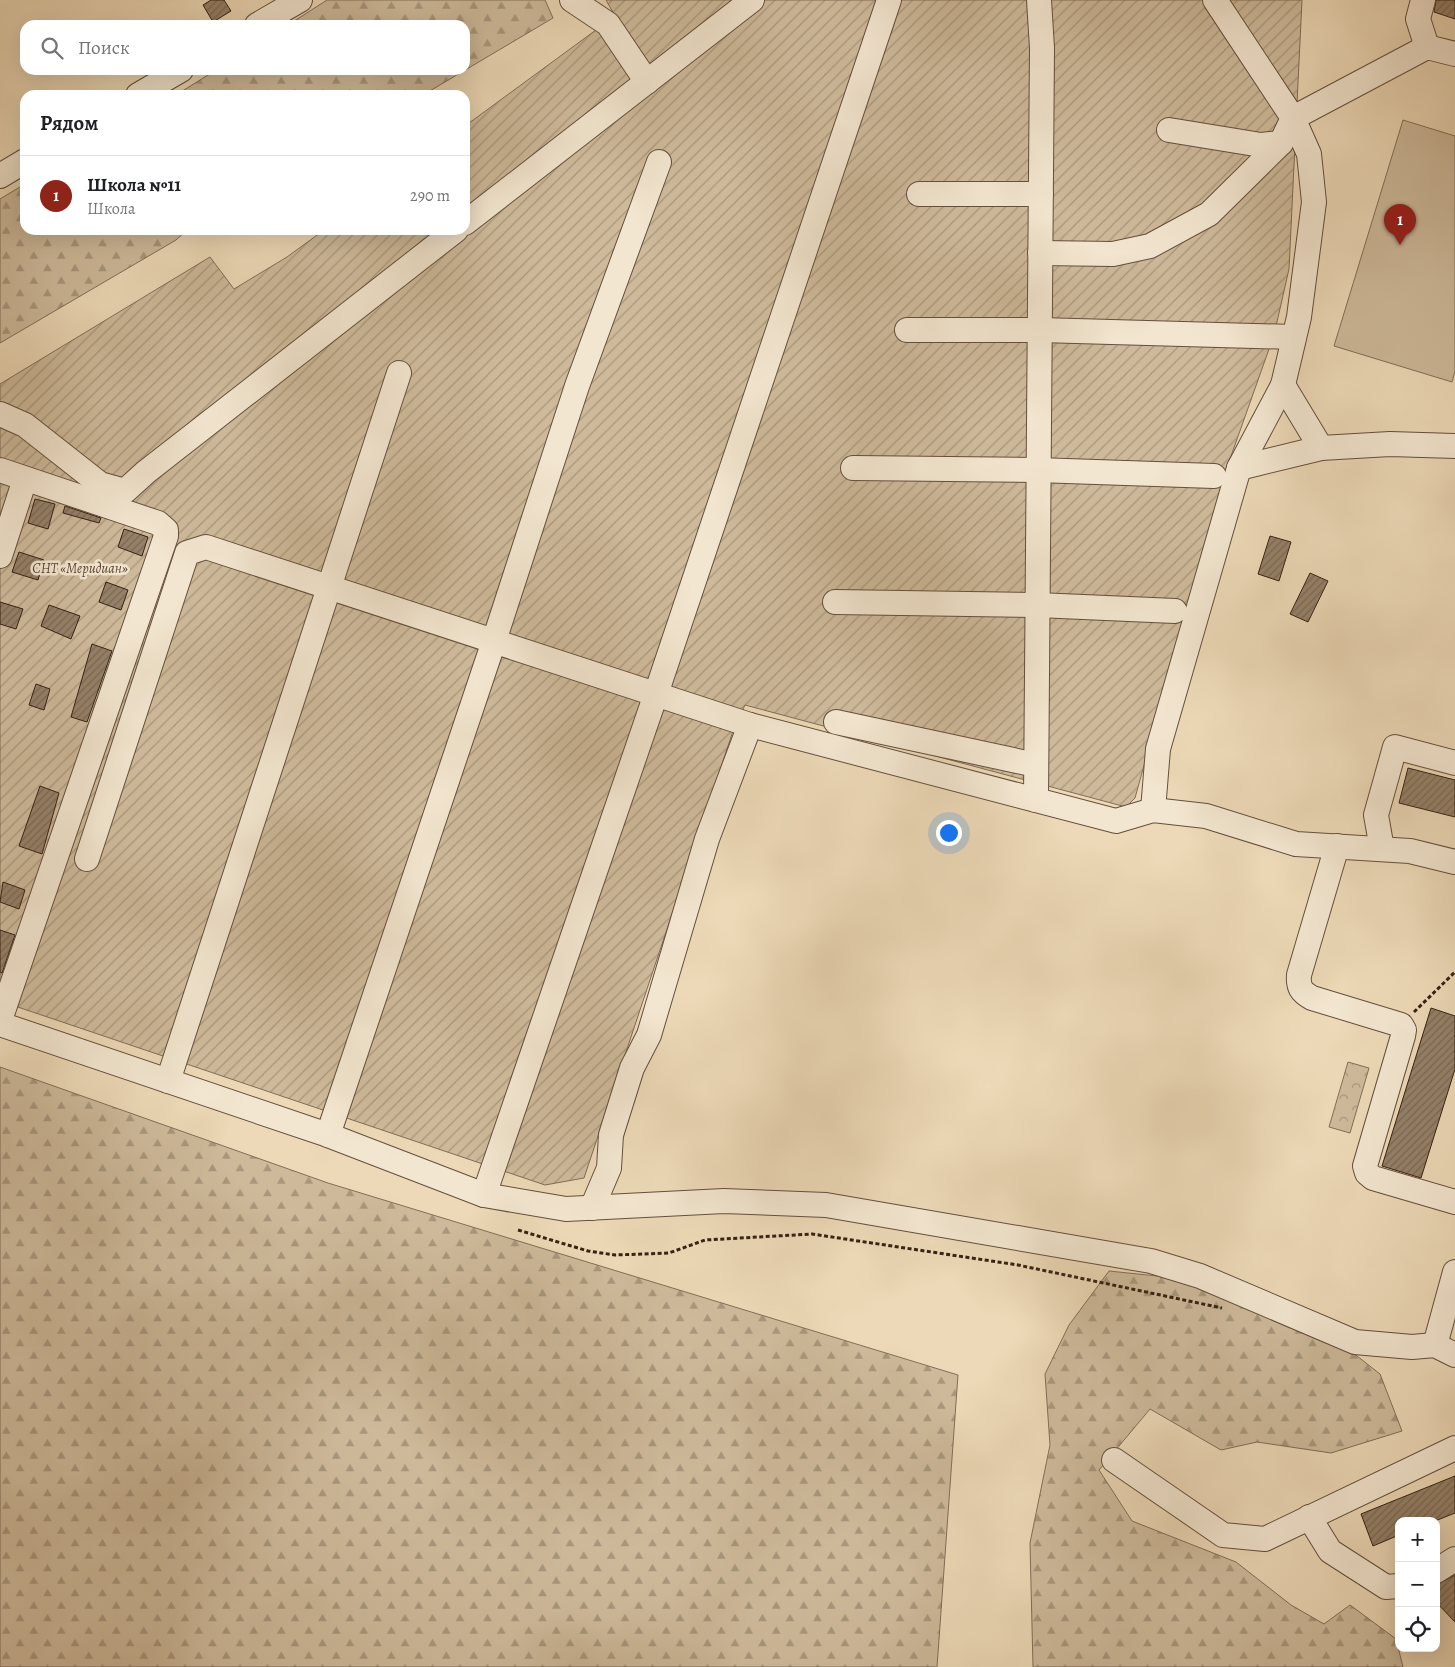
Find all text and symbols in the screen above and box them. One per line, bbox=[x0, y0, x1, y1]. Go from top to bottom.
search box bbox=[20, 20, 470, 75]
icon: search bbox=[38, 34, 66, 62]
text: Поиск bbox=[78, 35, 130, 61]
text: Рядом bbox=[40, 109, 98, 137]
text: Школа №11 bbox=[87, 172, 181, 198]
text: 1 bbox=[53, 185, 59, 207]
text: 290 m bbox=[410, 185, 450, 207]
text: Школа bbox=[87, 198, 135, 220]
pin: 1 bbox=[1384, 204, 1416, 245]
park label: СНТ «Меридиан» bbox=[32, 559, 128, 578]
your location bbox=[936, 820, 962, 846]
map controls bbox=[1395, 1517, 1440, 1652]
button: + bbox=[1395, 1517, 1440, 1562]
button: − bbox=[1395, 1562, 1440, 1607]
button: locate bbox=[1395, 1607, 1440, 1652]

